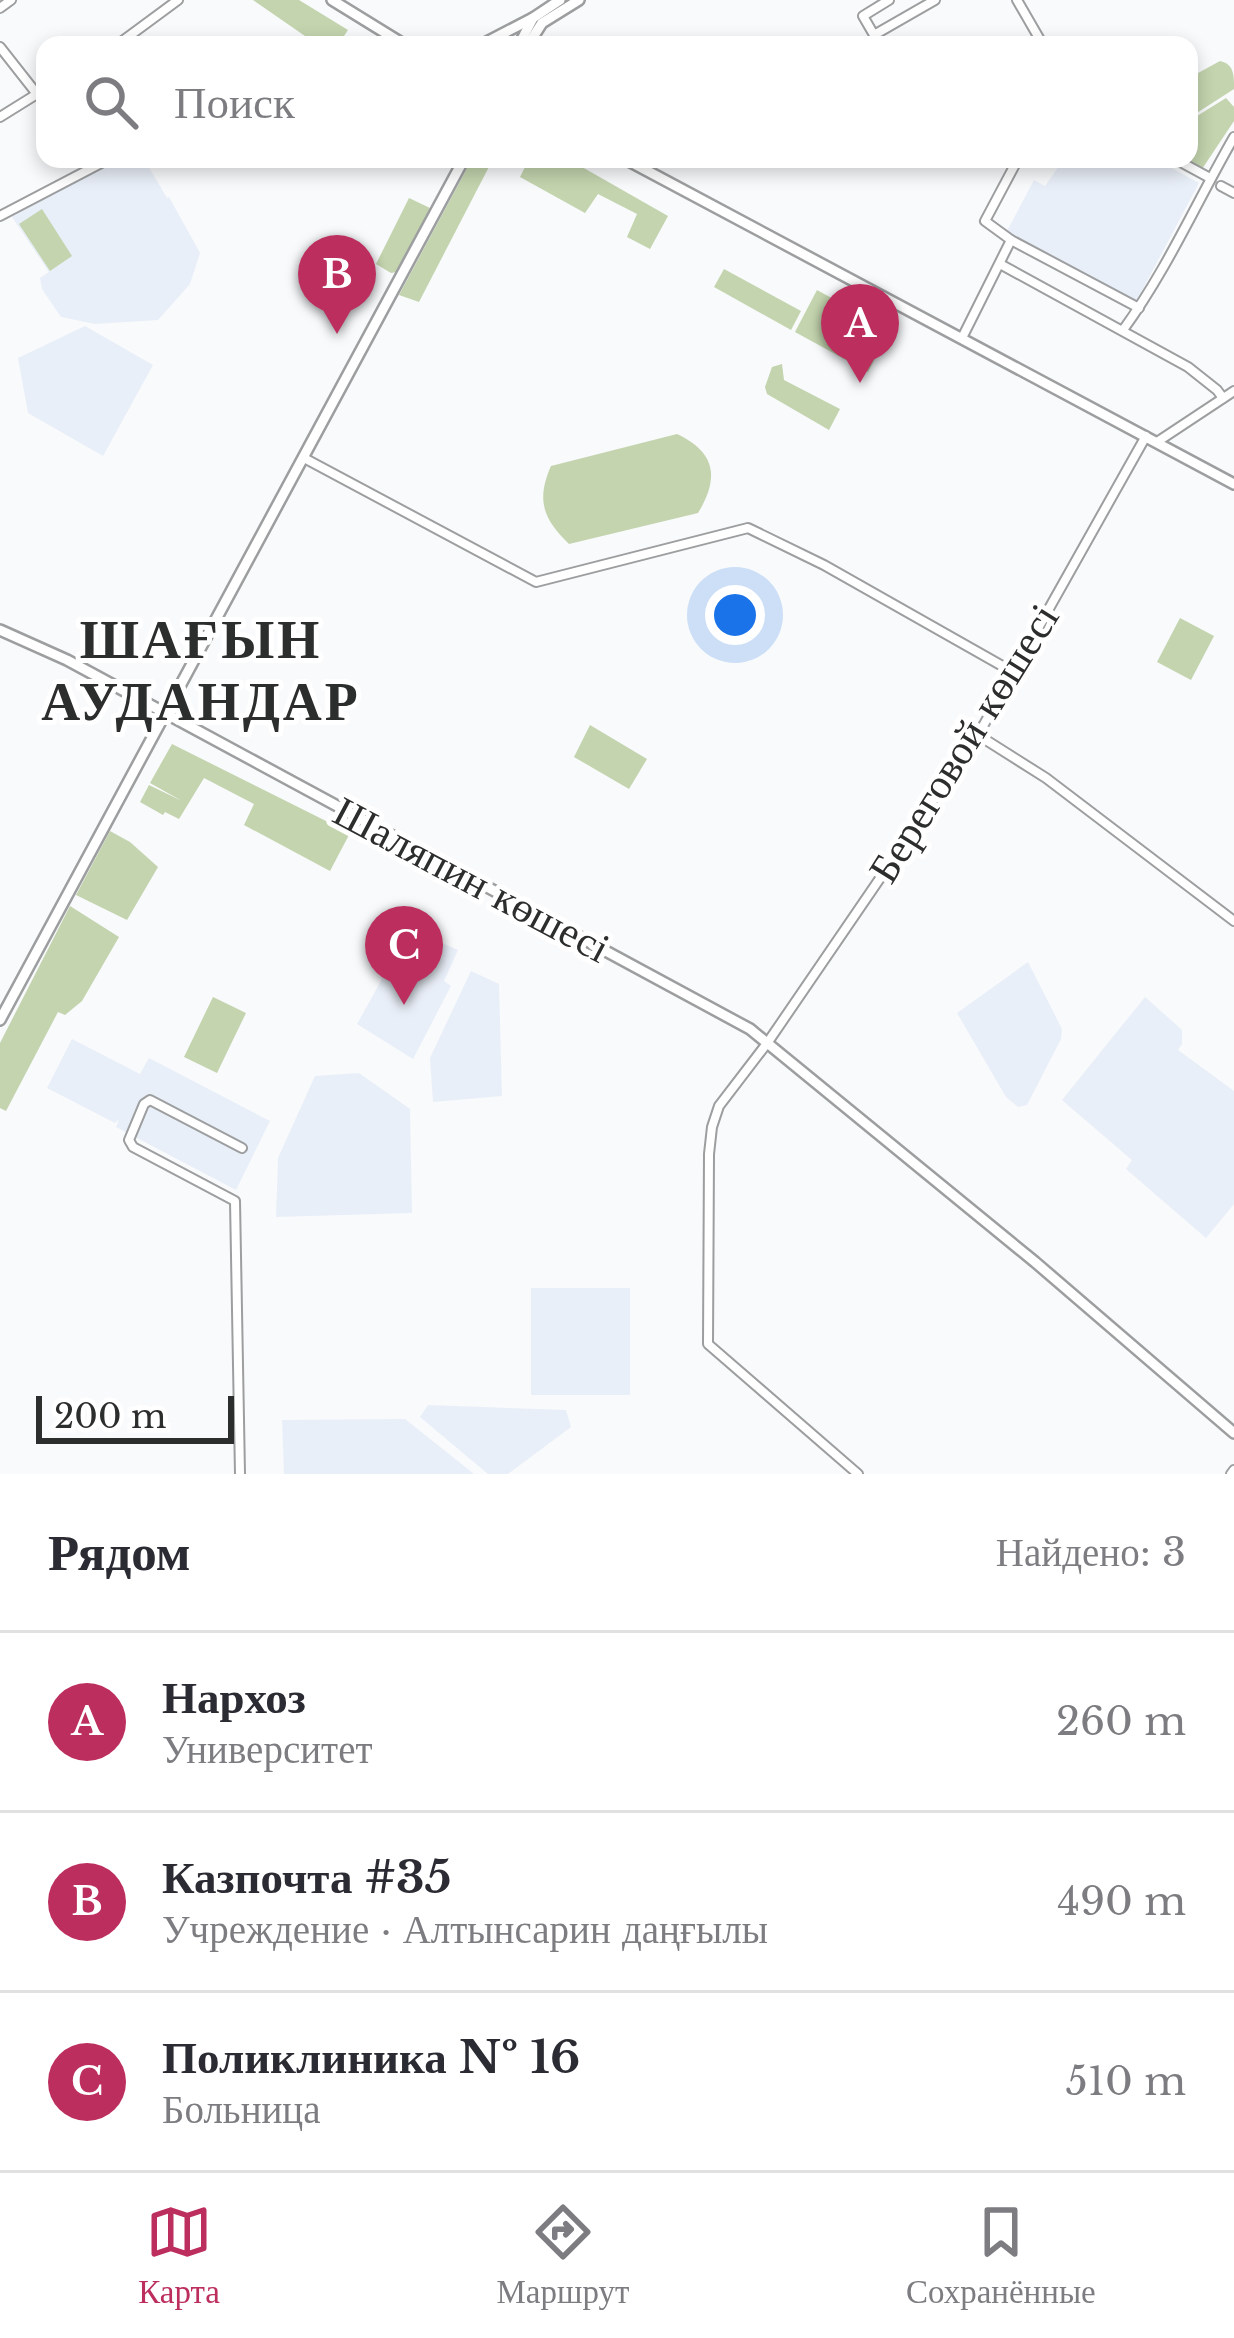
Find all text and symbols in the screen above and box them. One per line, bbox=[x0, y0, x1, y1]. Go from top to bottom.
search box bbox=[36, 36, 1198, 168]
icon: search bbox=[78, 69, 144, 135]
text: Поиск bbox=[174, 74, 295, 130]
pin: B bbox=[298, 235, 376, 334]
pin: A bbox=[821, 284, 899, 383]
your location bbox=[705, 585, 765, 645]
street label: Береговой көшесі bbox=[857, 594, 1069, 892]
district label: ШАҒЫН АУДАНДАР bbox=[41, 606, 361, 735]
street label: Шаляпин көшесі bbox=[325, 784, 619, 974]
pin: C bbox=[365, 906, 443, 1005]
scale bar bbox=[36, 1390, 234, 1443]
text: 200 m bbox=[54, 1396, 166, 1437]
text: Рядом bbox=[48, 1521, 191, 1584]
text: Найдено: 3 bbox=[996, 1528, 1186, 1577]
text: Нархоз bbox=[162, 1669, 306, 1725]
text: A bbox=[71, 1697, 103, 1746]
text: 260 m bbox=[1056, 1697, 1186, 1746]
text: Университет bbox=[162, 1725, 373, 1774]
text: Казпочта #35 bbox=[162, 1849, 451, 1905]
text: B bbox=[71, 1877, 103, 1926]
text: 490 m bbox=[1057, 1877, 1186, 1926]
text: Учреждение · Алтынсарин даңғылы bbox=[162, 1905, 768, 1954]
text: Поликлиника № 16 bbox=[162, 2029, 580, 2085]
text: C bbox=[71, 2057, 103, 2106]
text: 510 m bbox=[1066, 2057, 1186, 2106]
text: Больница bbox=[162, 2085, 321, 2134]
tab: Карта bbox=[138, 2199, 220, 2312]
tab: Маршрут bbox=[497, 2199, 629, 2312]
tab: Сохранённые bbox=[906, 2199, 1096, 2312]

